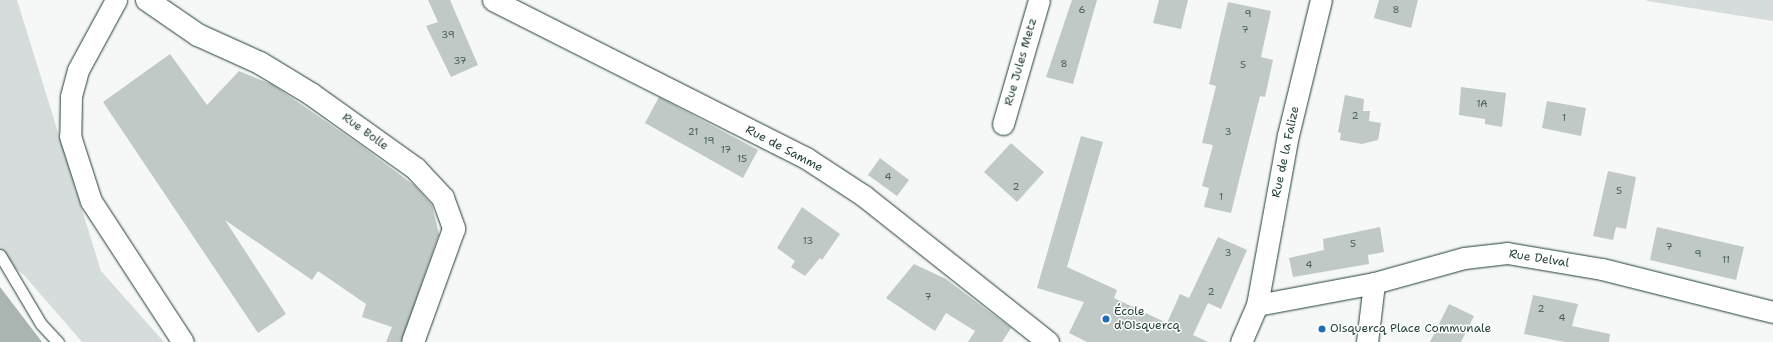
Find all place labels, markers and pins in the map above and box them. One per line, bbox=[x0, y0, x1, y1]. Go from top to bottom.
place label: École d'Oisquercq bbox=[1114, 305, 1180, 333]
marker: École d'Oisquercq bbox=[1101, 314, 1111, 324]
place label: Oisquercq Place Communale bbox=[1330, 322, 1491, 336]
marker: Oisquercq Place Communale bbox=[1317, 324, 1327, 334]

